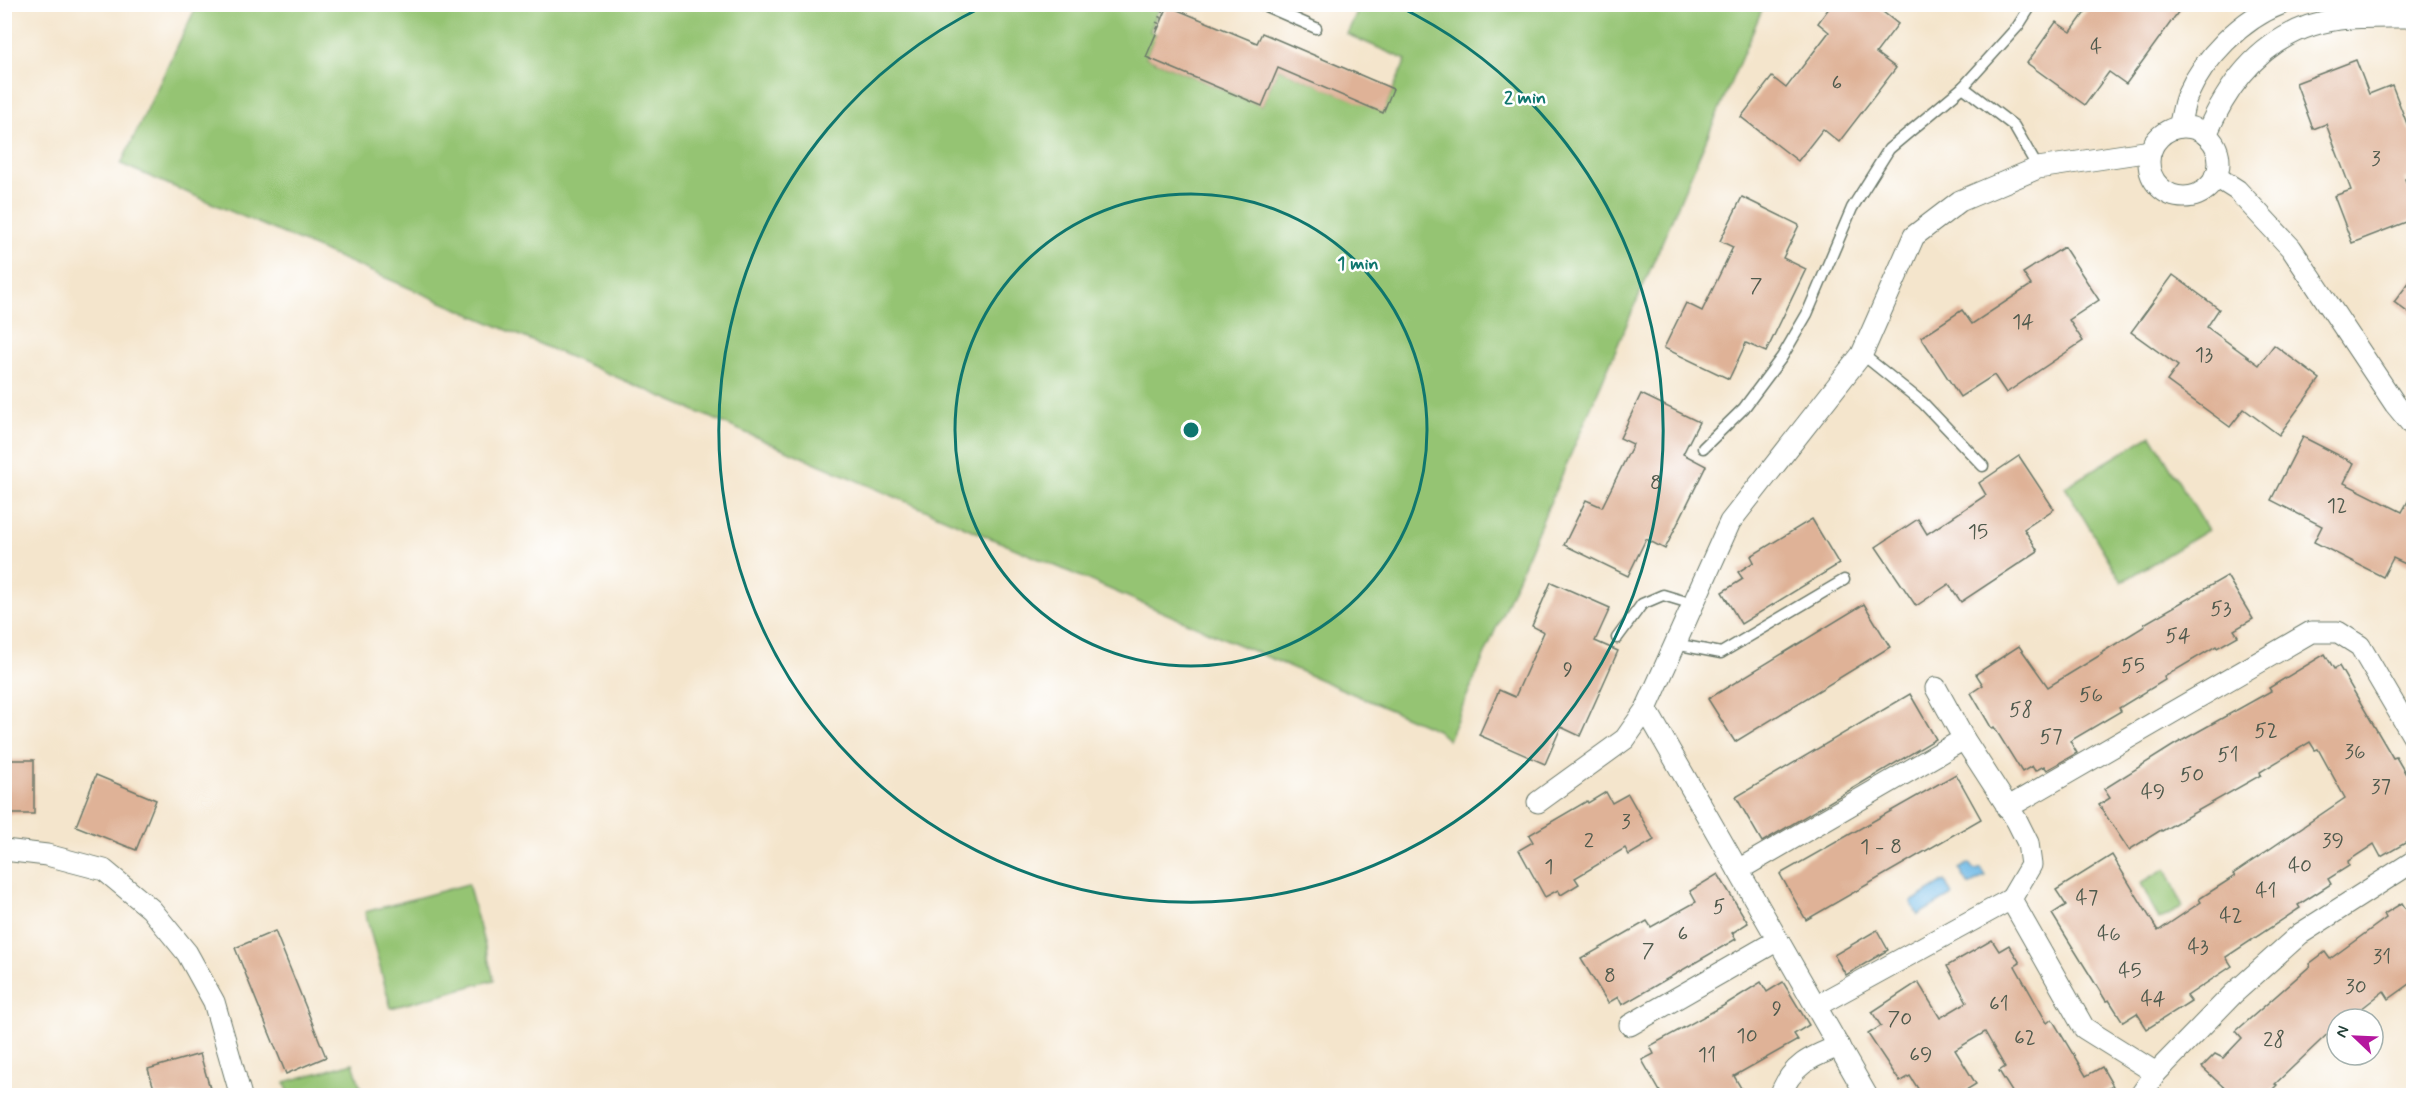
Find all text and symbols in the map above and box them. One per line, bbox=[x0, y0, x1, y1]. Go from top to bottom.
house number: 4 bbox=[2090, 33, 2102, 61]
house number: 6 bbox=[1832, 69, 1842, 97]
text: 2 min bbox=[1504, 86, 1546, 110]
house number: 3 bbox=[2371, 145, 2381, 173]
text: 1 min bbox=[1337, 252, 1379, 276]
house number: 7 bbox=[1750, 272, 1763, 300]
house number: 14 bbox=[2012, 308, 2034, 336]
house number: 13 bbox=[2195, 341, 2213, 369]
centre of rings bbox=[1181, 420, 1201, 440]
house number: 8 bbox=[1650, 469, 1662, 497]
house number: 12 bbox=[2327, 492, 2347, 520]
house number: 15 bbox=[1968, 518, 1988, 546]
house number: 53 bbox=[2210, 595, 2232, 623]
house number: 54 bbox=[2165, 622, 2191, 650]
house number: 55 bbox=[2121, 652, 2145, 680]
house number: 9 bbox=[1563, 656, 1573, 684]
house number: 56 bbox=[2079, 681, 2103, 709]
house number: 58 bbox=[2009, 696, 2033, 724]
house number: 52 bbox=[2254, 717, 2278, 745]
house number: 57 bbox=[2039, 723, 2063, 751]
house number: 36 bbox=[2344, 738, 2366, 766]
house number: 51 bbox=[2217, 741, 2239, 769]
house number: 50 bbox=[2180, 761, 2204, 789]
house number: 37 bbox=[2371, 773, 2391, 801]
house number: 49 bbox=[2141, 778, 2165, 806]
house number: 3 bbox=[1621, 808, 1631, 836]
house number: 2 bbox=[1584, 827, 1594, 855]
house number: 39 bbox=[2322, 827, 2344, 855]
house number: 1 - 8 bbox=[1860, 833, 1902, 861]
house number: 40 bbox=[2288, 852, 2312, 880]
house number: 1 bbox=[1544, 853, 1554, 881]
house number: 41 bbox=[2255, 877, 2277, 905]
house number: 47 bbox=[2076, 884, 2098, 912]
house number: 5 bbox=[1713, 893, 1725, 921]
house number: 42 bbox=[2219, 902, 2243, 930]
house number: 6 bbox=[1678, 920, 1688, 948]
house number: 46 bbox=[2097, 920, 2121, 948]
house number: 43 bbox=[2187, 933, 2209, 961]
house number: 7 bbox=[1642, 937, 1655, 965]
house number: 31 bbox=[2373, 943, 2391, 971]
house number: 45 bbox=[2118, 957, 2142, 985]
house number: 8 bbox=[1604, 962, 1616, 990]
house number: 30 bbox=[2345, 973, 2367, 1001]
house number: 44 bbox=[2141, 985, 2166, 1013]
house number: 61 bbox=[1989, 990, 2009, 1018]
house number: 9 bbox=[1772, 995, 1782, 1023]
house number: 70 bbox=[1888, 1005, 1912, 1033]
north arrow bbox=[2325, 1007, 2385, 1067]
house number: 10 bbox=[1736, 1022, 1758, 1050]
text: N bbox=[2331, 1023, 2354, 1041]
house number: 62 bbox=[2014, 1024, 2036, 1052]
house number: 28 bbox=[2263, 1026, 2285, 1054]
house number: 11 bbox=[1698, 1041, 1716, 1069]
house number: 69 bbox=[1909, 1041, 1933, 1069]

